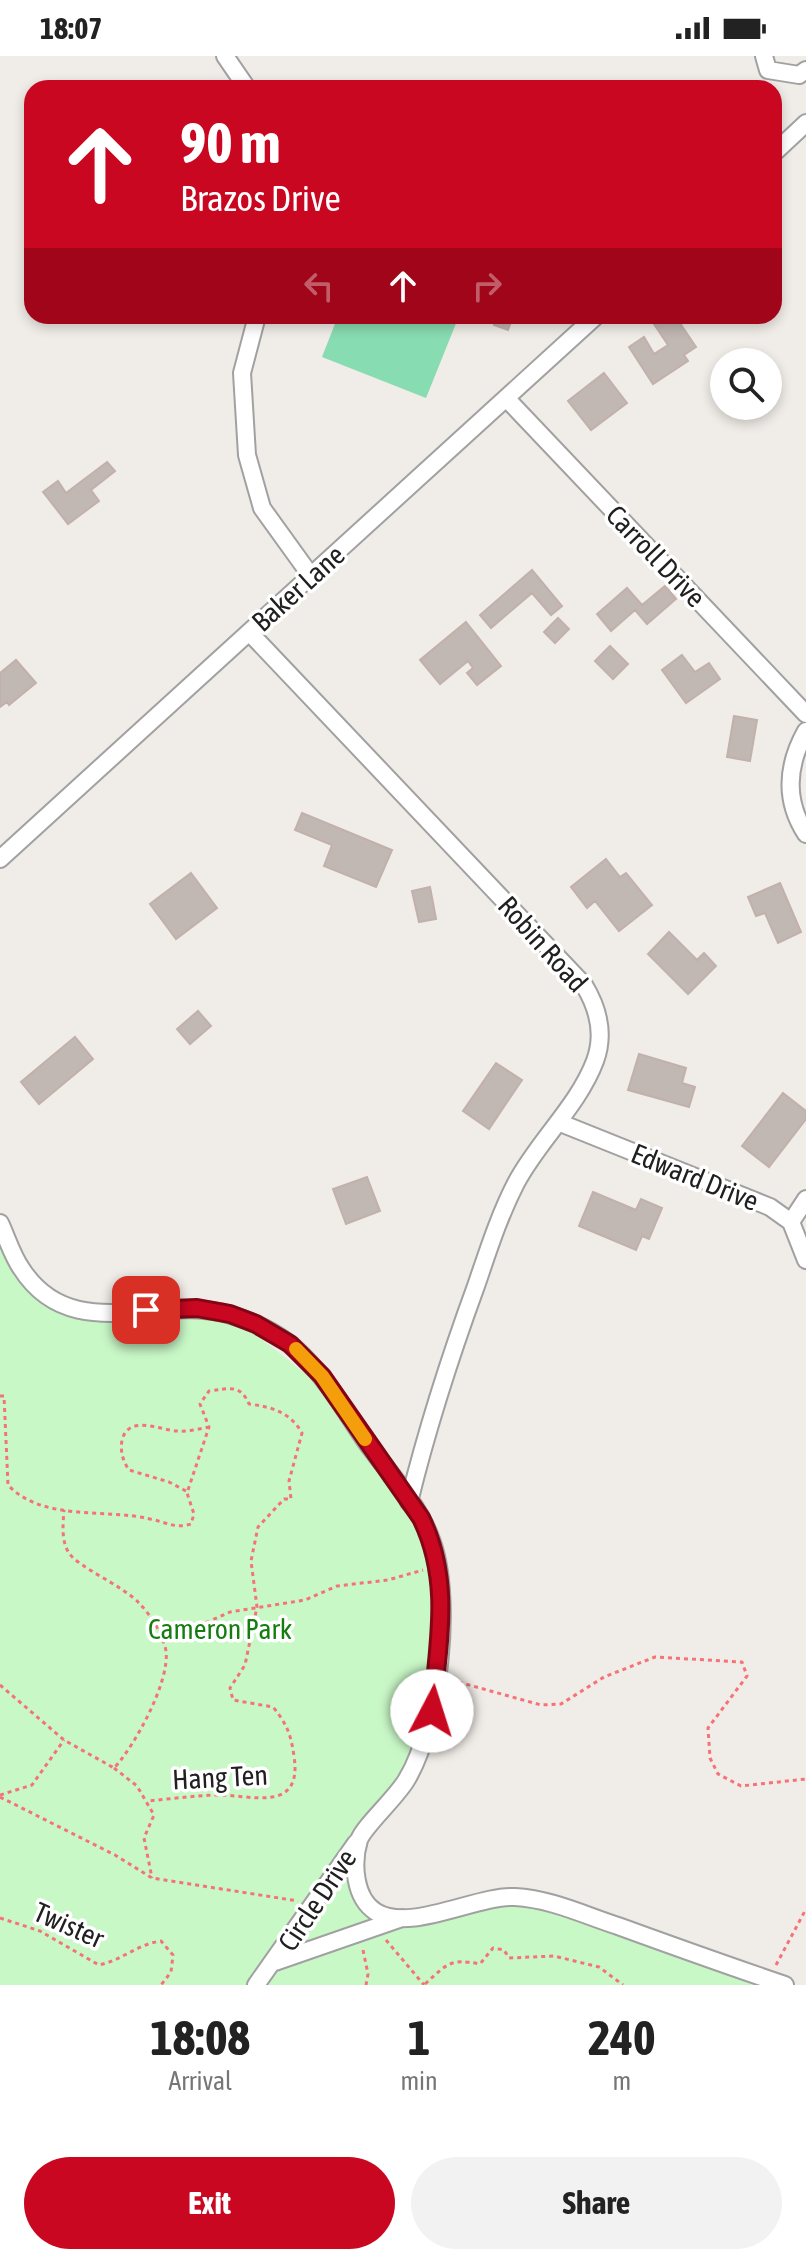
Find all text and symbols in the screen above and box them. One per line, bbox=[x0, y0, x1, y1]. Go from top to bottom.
text: 18:07 bbox=[40, 11, 102, 45]
text: 90 m bbox=[180, 111, 281, 175]
icon: ahead bbox=[48, 112, 152, 216]
text: Brazos Drive bbox=[180, 177, 341, 219]
icon: left bbox=[297, 264, 341, 308]
icon: ahead bbox=[381, 264, 425, 308]
icon: right bbox=[465, 264, 509, 308]
map controls bbox=[710, 348, 782, 420]
button: search bbox=[710, 348, 782, 420]
street label: Carroll Drive bbox=[600, 499, 712, 613]
street label: Baker Lane bbox=[245, 538, 351, 638]
street label: Robin Road bbox=[492, 890, 594, 998]
street label: Edward Drive bbox=[627, 1137, 763, 1217]
pin bbox=[112, 1276, 180, 1344]
icon: arrive bbox=[124, 1288, 168, 1332]
park label: Cameron Park bbox=[148, 1613, 292, 1645]
position arrow bbox=[390, 1669, 474, 1753]
street label: Hang Ten bbox=[171, 1759, 269, 1795]
street label: Circle Drive bbox=[271, 1843, 363, 1957]
street label: Twister bbox=[29, 1896, 110, 1955]
text: 18:08 bbox=[150, 2010, 250, 2065]
text: 1 bbox=[408, 2010, 430, 2065]
text: 240 bbox=[588, 2010, 656, 2065]
text: Arrival bbox=[168, 2066, 232, 2096]
text: min bbox=[400, 2066, 438, 2096]
text: m bbox=[612, 2066, 631, 2096]
button: Exit bbox=[24, 2157, 395, 2249]
button: Share bbox=[411, 2157, 782, 2249]

